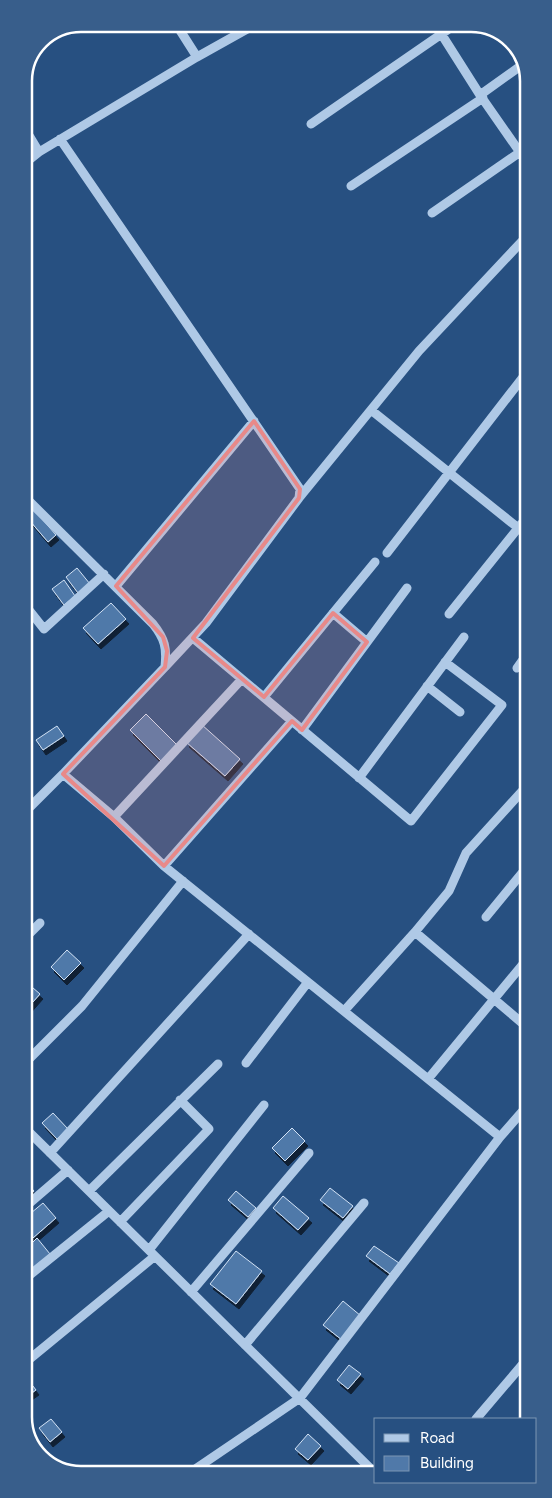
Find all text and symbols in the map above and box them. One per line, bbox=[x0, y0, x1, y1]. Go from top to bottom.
legend bbox=[374, 1418, 537, 1483]
text: Road bbox=[420, 1429, 455, 1447]
text: Building bbox=[420, 1454, 474, 1472]

